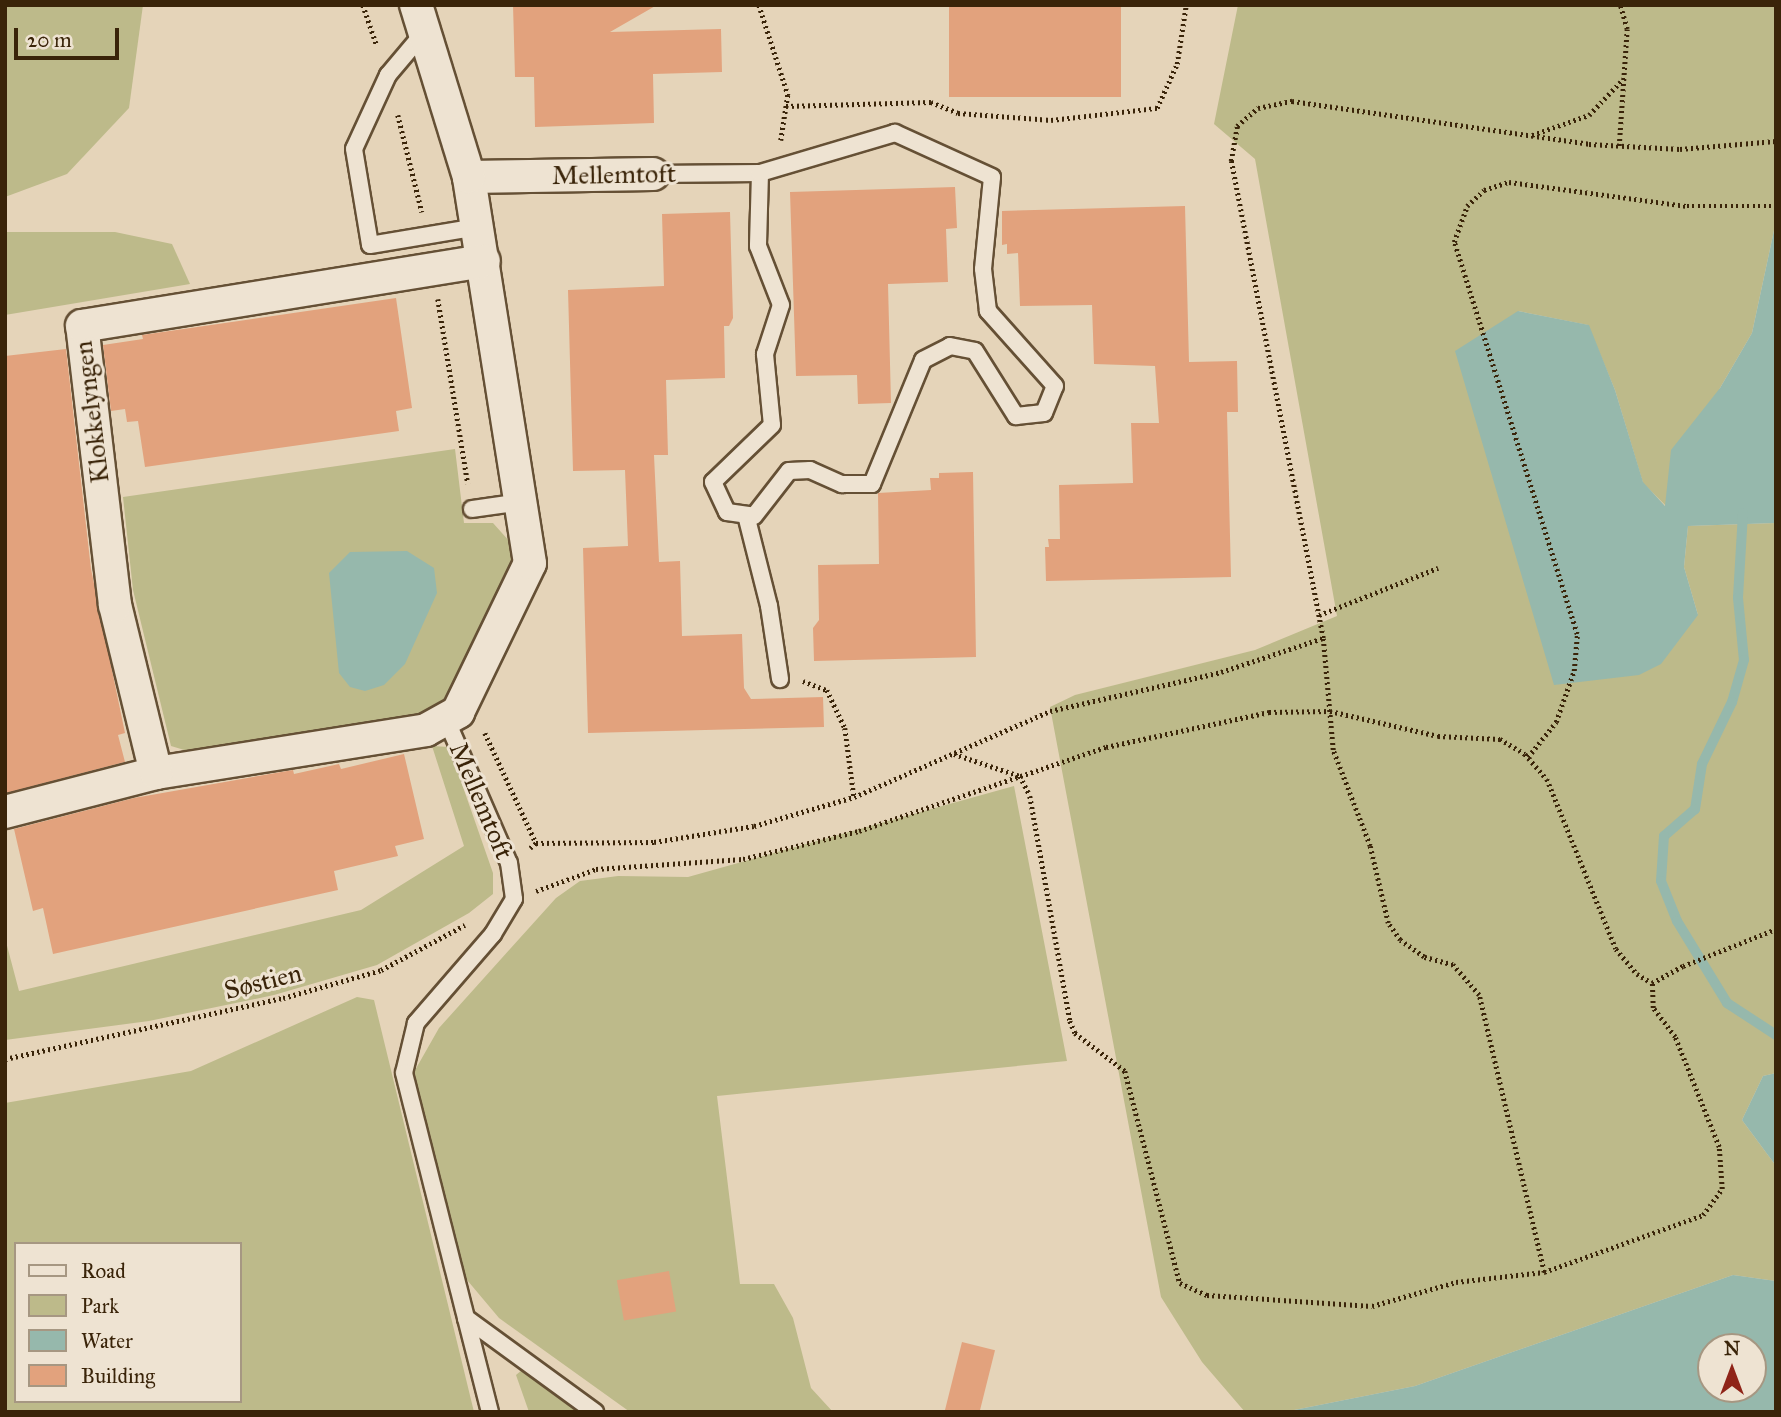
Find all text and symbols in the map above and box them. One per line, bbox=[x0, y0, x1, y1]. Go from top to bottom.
scale bar bbox=[18, 14, 122, 58]
text: 20 m bbox=[27, 27, 72, 53]
street label: Mellemtoft bbox=[552, 158, 676, 192]
street label: Klokkelyngen bbox=[68, 339, 116, 485]
street label: Mellemtoft bbox=[442, 738, 520, 864]
street label: Søstien bbox=[221, 957, 305, 1007]
legend bbox=[14, 1242, 242, 1403]
text: Road bbox=[81, 1258, 126, 1284]
text: Park bbox=[81, 1293, 119, 1319]
text: Water bbox=[81, 1328, 133, 1354]
north arrow bbox=[1697, 1333, 1767, 1403]
text: N bbox=[1724, 1337, 1740, 1360]
text: Building bbox=[81, 1363, 155, 1389]

